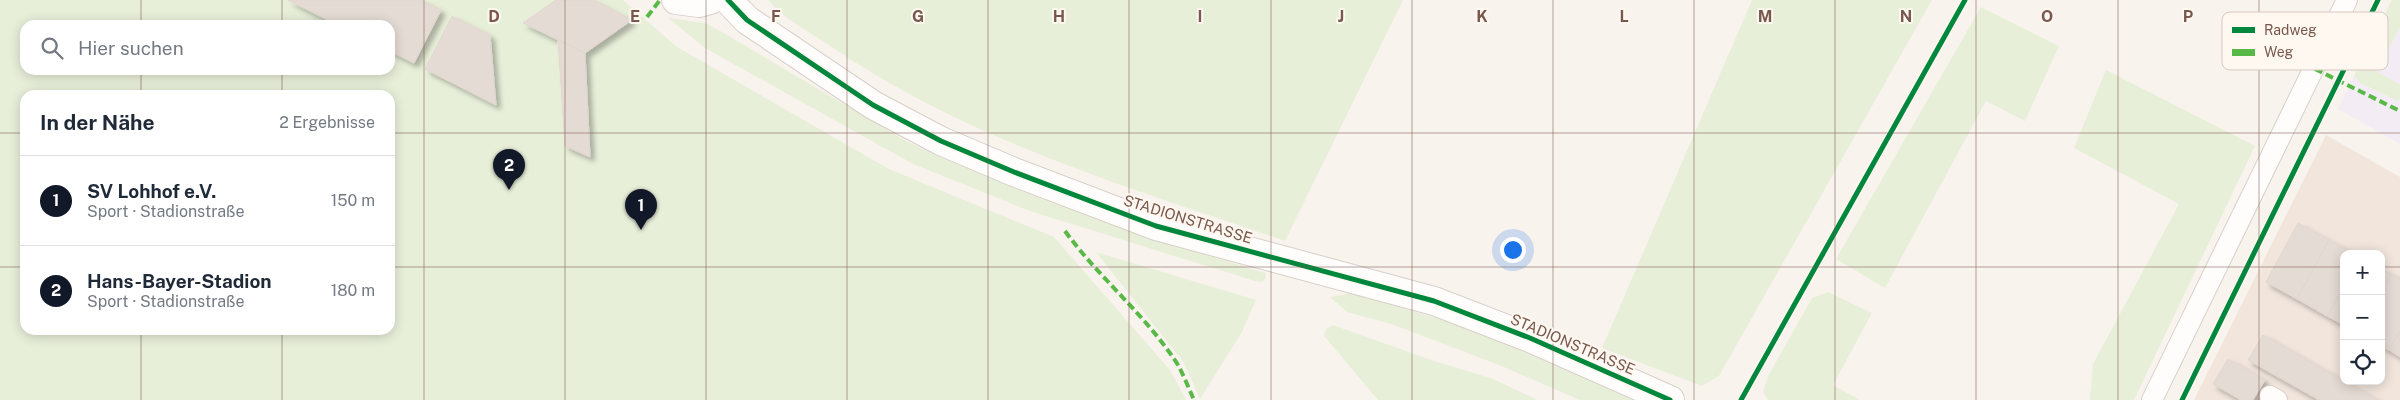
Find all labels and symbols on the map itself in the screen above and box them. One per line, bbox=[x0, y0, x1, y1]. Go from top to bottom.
text: D bbox=[488, 7, 500, 26]
text: E bbox=[630, 7, 640, 26]
text: F bbox=[771, 7, 781, 26]
text: G bbox=[912, 7, 924, 26]
text: H bbox=[1053, 7, 1065, 26]
text: I bbox=[1198, 7, 1202, 26]
text: J bbox=[1338, 7, 1344, 26]
text: K bbox=[1476, 7, 1488, 26]
text: L bbox=[1619, 7, 1629, 26]
text: M bbox=[1758, 7, 1772, 26]
text: N bbox=[1900, 7, 1912, 26]
text: O bbox=[2041, 7, 2053, 26]
text: P bbox=[2183, 7, 2193, 26]
legend bbox=[2222, 12, 2388, 70]
text: Radweg bbox=[2264, 22, 2317, 38]
text: Weg bbox=[2264, 44, 2294, 60]
pin: 2 bbox=[493, 149, 525, 190]
pin: 1 bbox=[625, 189, 657, 230]
street label: STADIONSTRASSE bbox=[1122, 191, 1254, 247]
your location bbox=[1500, 237, 1526, 263]
street label: STADIONSTRASSE bbox=[1508, 310, 1638, 378]

